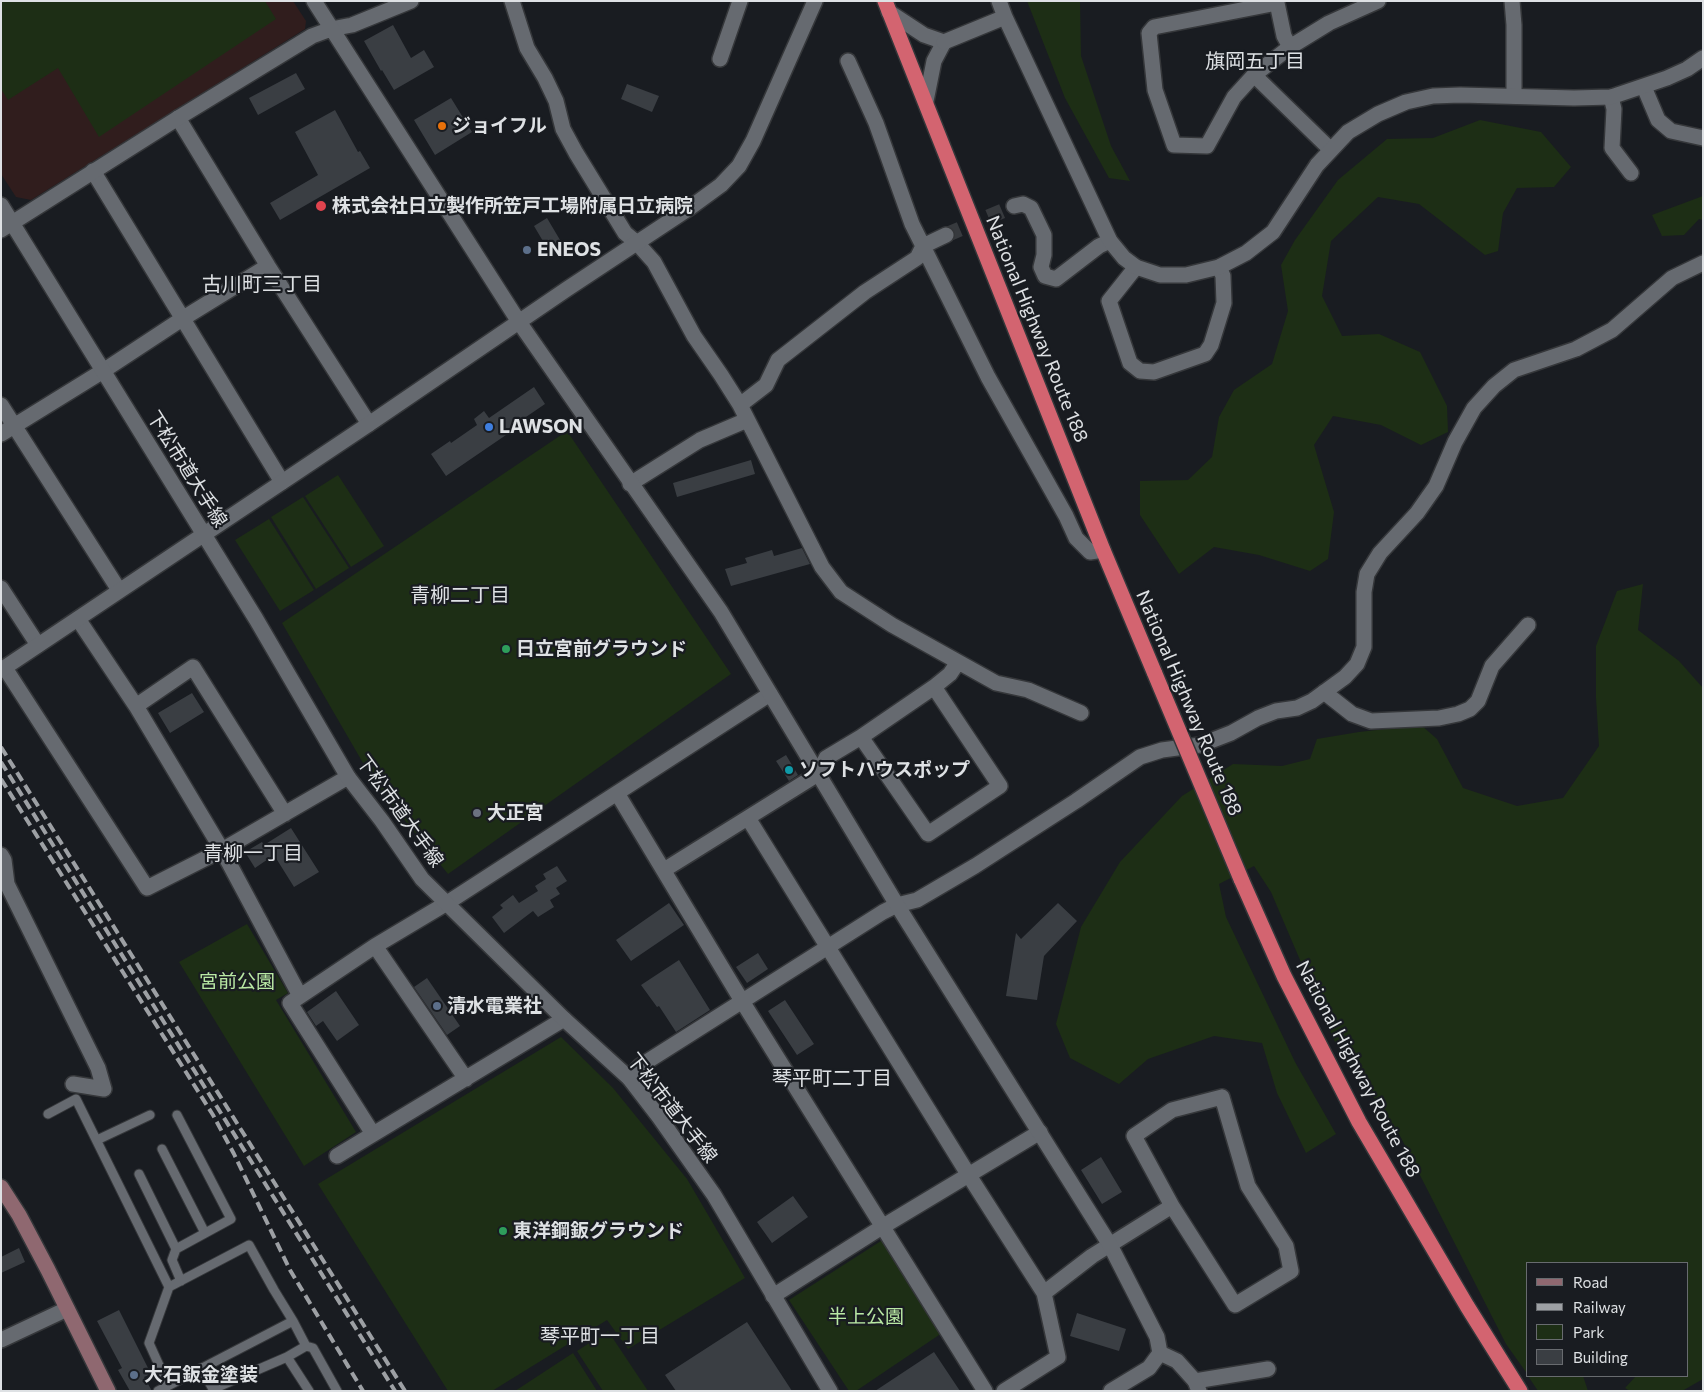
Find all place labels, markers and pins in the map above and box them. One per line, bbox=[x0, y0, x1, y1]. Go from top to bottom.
place label: ジョイフル bbox=[452, 115, 547, 137]
marker: ジョイフル bbox=[436, 120, 448, 132]
place label: 株式会社日立製作所笠戸工場附属日立病院 bbox=[332, 195, 693, 217]
marker: 株式会社日立製作所笠戸工場附属日立病院 bbox=[314, 199, 328, 213]
place label: ENEOS bbox=[537, 239, 601, 261]
marker: ENEOS bbox=[521, 244, 533, 256]
place label: LAWSON bbox=[499, 416, 583, 438]
marker: LAWSON bbox=[483, 421, 495, 433]
place label: 日立宮前グラウンド bbox=[516, 638, 687, 660]
marker: 日立宮前グラウンド bbox=[500, 643, 512, 655]
place label: ソフトハウスポップ bbox=[799, 759, 970, 781]
marker: ソフトハウスポップ bbox=[783, 764, 795, 776]
place label: 大正宮 bbox=[487, 802, 544, 824]
marker: 大正宮 bbox=[471, 807, 483, 819]
place label: 清水電業社 bbox=[447, 995, 542, 1017]
marker: 清水電業社 bbox=[431, 1000, 443, 1012]
place label: 東洋鋼鈑グラウンド bbox=[513, 1220, 684, 1242]
marker: 東洋鋼鈑グラウンド bbox=[497, 1225, 509, 1237]
place label: 大石鈑金塗装 bbox=[144, 1364, 258, 1386]
marker: 大石鈑金塗装 bbox=[128, 1369, 140, 1381]

